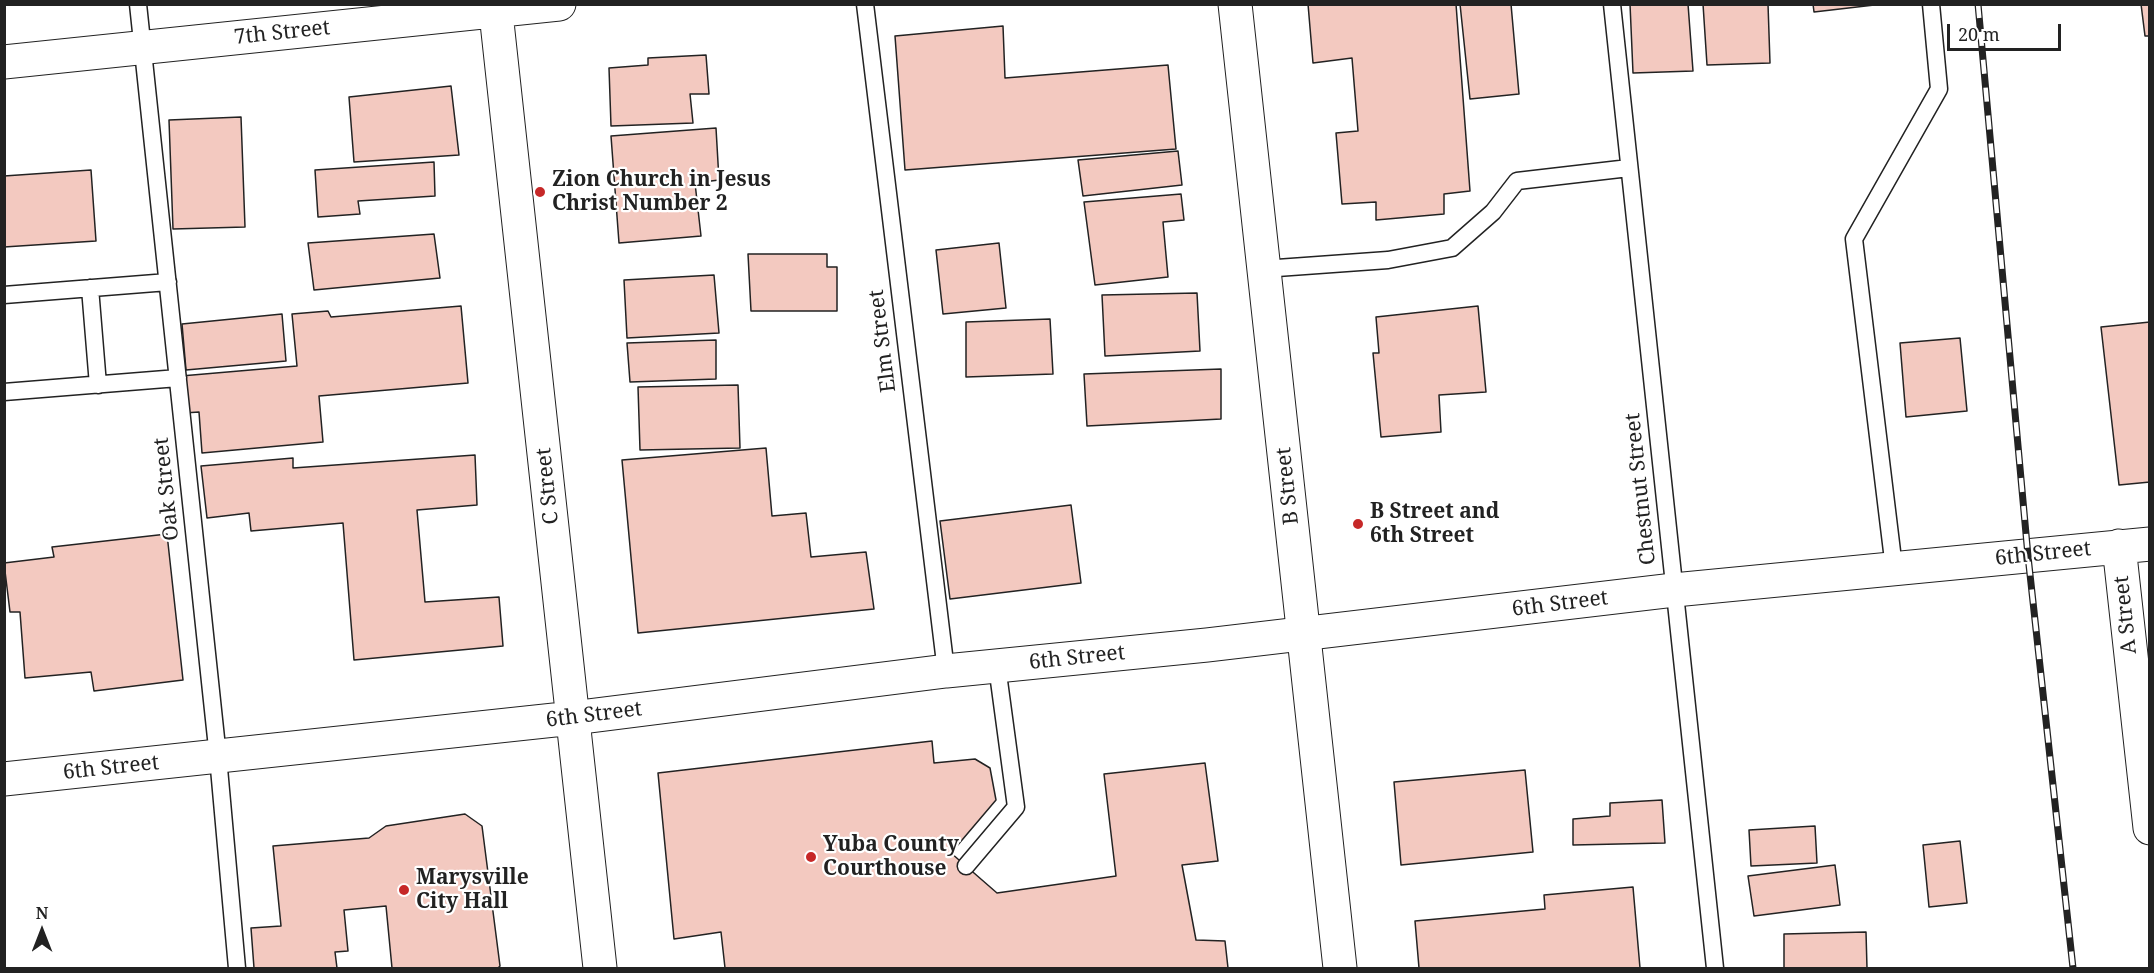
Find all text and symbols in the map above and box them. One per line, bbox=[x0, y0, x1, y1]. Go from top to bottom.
scale bar bbox=[1950, 12, 2064, 50]
street label: 7th Street bbox=[233, 15, 331, 51]
text: 20 m bbox=[1958, 22, 2000, 46]
place label: Zion Church in Jesus Christ Number 2 bbox=[552, 167, 771, 217]
marker: Zion Church in Jesus Christ Number 2 bbox=[533, 185, 547, 199]
street label: Elm Street bbox=[864, 288, 902, 394]
street label: Chestnut Street bbox=[1620, 412, 1662, 566]
street label: Oak Street bbox=[149, 436, 185, 542]
street label: C Street bbox=[531, 446, 565, 526]
street label: B Street bbox=[1271, 446, 1305, 526]
place label: B Street and 6th Street bbox=[1370, 499, 1499, 549]
marker: B Street and 6th Street bbox=[1351, 517, 1365, 531]
street label: 6th Street bbox=[1994, 536, 2092, 572]
street label: A Street bbox=[2109, 574, 2143, 656]
street label: 6th Street bbox=[1511, 586, 1609, 622]
street label: 6th Street bbox=[1028, 640, 1126, 676]
street label: 6th Street bbox=[545, 697, 643, 733]
street label: 6th Street bbox=[62, 750, 160, 786]
place label: Yuba County Courthouse bbox=[823, 832, 959, 882]
marker: Yuba County Courthouse bbox=[804, 850, 818, 864]
place label: Marysville City Hall bbox=[416, 865, 529, 915]
marker: Marysville City Hall bbox=[397, 883, 411, 897]
north arrow bbox=[12, 901, 72, 961]
text: N bbox=[36, 902, 48, 924]

